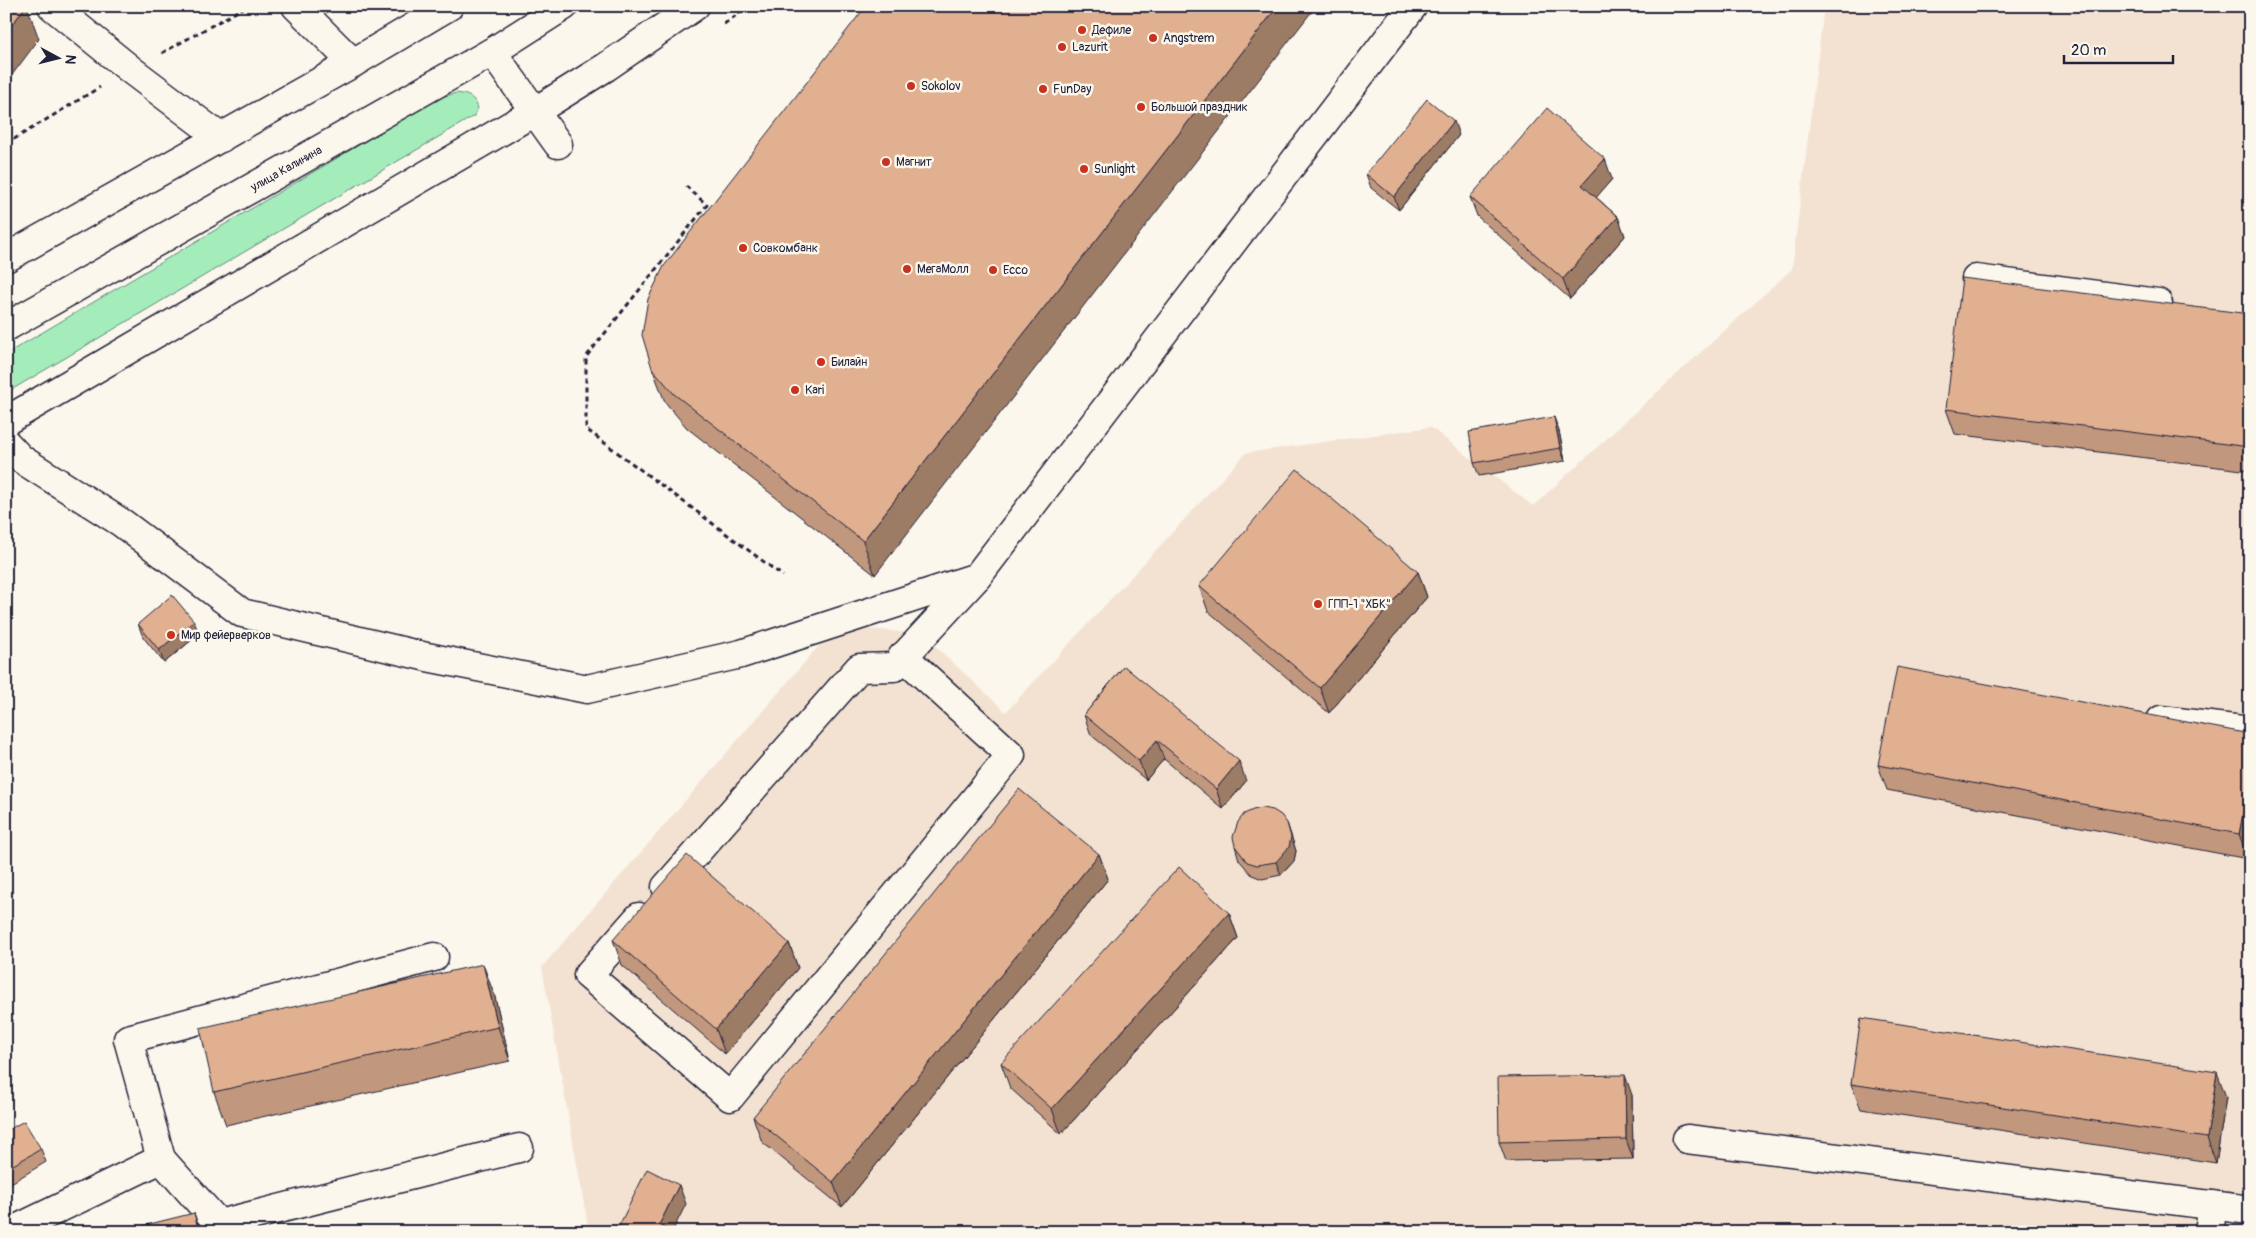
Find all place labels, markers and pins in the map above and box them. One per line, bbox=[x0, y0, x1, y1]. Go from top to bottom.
place label: Дефиле bbox=[1091, 23, 1131, 38]
marker: Дефиле bbox=[1076, 24, 1088, 36]
place label: Angstrem bbox=[1163, 31, 1215, 46]
marker: Angstrem bbox=[1147, 32, 1159, 44]
place label: Lazurit bbox=[1072, 40, 1108, 55]
marker: Lazurit bbox=[1056, 41, 1068, 53]
place label: Sokolov bbox=[921, 79, 961, 94]
marker: Sokolov bbox=[905, 80, 917, 92]
place label: FunDay bbox=[1053, 82, 1091, 97]
marker: FunDay bbox=[1037, 83, 1049, 95]
place label: Большой праздник bbox=[1151, 100, 1248, 115]
marker: Большой праздник bbox=[1135, 101, 1147, 113]
place label: Магнит bbox=[896, 155, 932, 170]
marker: Магнит bbox=[880, 156, 892, 168]
place label: Sunlight bbox=[1094, 162, 1136, 177]
marker: Sunlight bbox=[1078, 163, 1090, 175]
place label: Совкомбанк bbox=[753, 241, 818, 256]
marker: Совкомбанк bbox=[737, 242, 749, 254]
place label: МегаМолл bbox=[917, 262, 969, 277]
marker: МегаМолл bbox=[901, 263, 913, 275]
place label: Ecco bbox=[1003, 263, 1028, 278]
marker: Ecco bbox=[987, 264, 999, 276]
place label: Билайн bbox=[831, 355, 867, 370]
marker: Билайн bbox=[815, 356, 827, 368]
place label: Kari bbox=[805, 383, 824, 398]
marker: Kari bbox=[789, 384, 801, 396]
place label: ГПП-1 "ХБК" bbox=[1328, 597, 1391, 612]
marker: ГПП-1 "ХБК" bbox=[1312, 598, 1324, 610]
place label: Мир фейерверков bbox=[181, 628, 271, 643]
marker: Мир фейерверков bbox=[165, 629, 177, 641]

